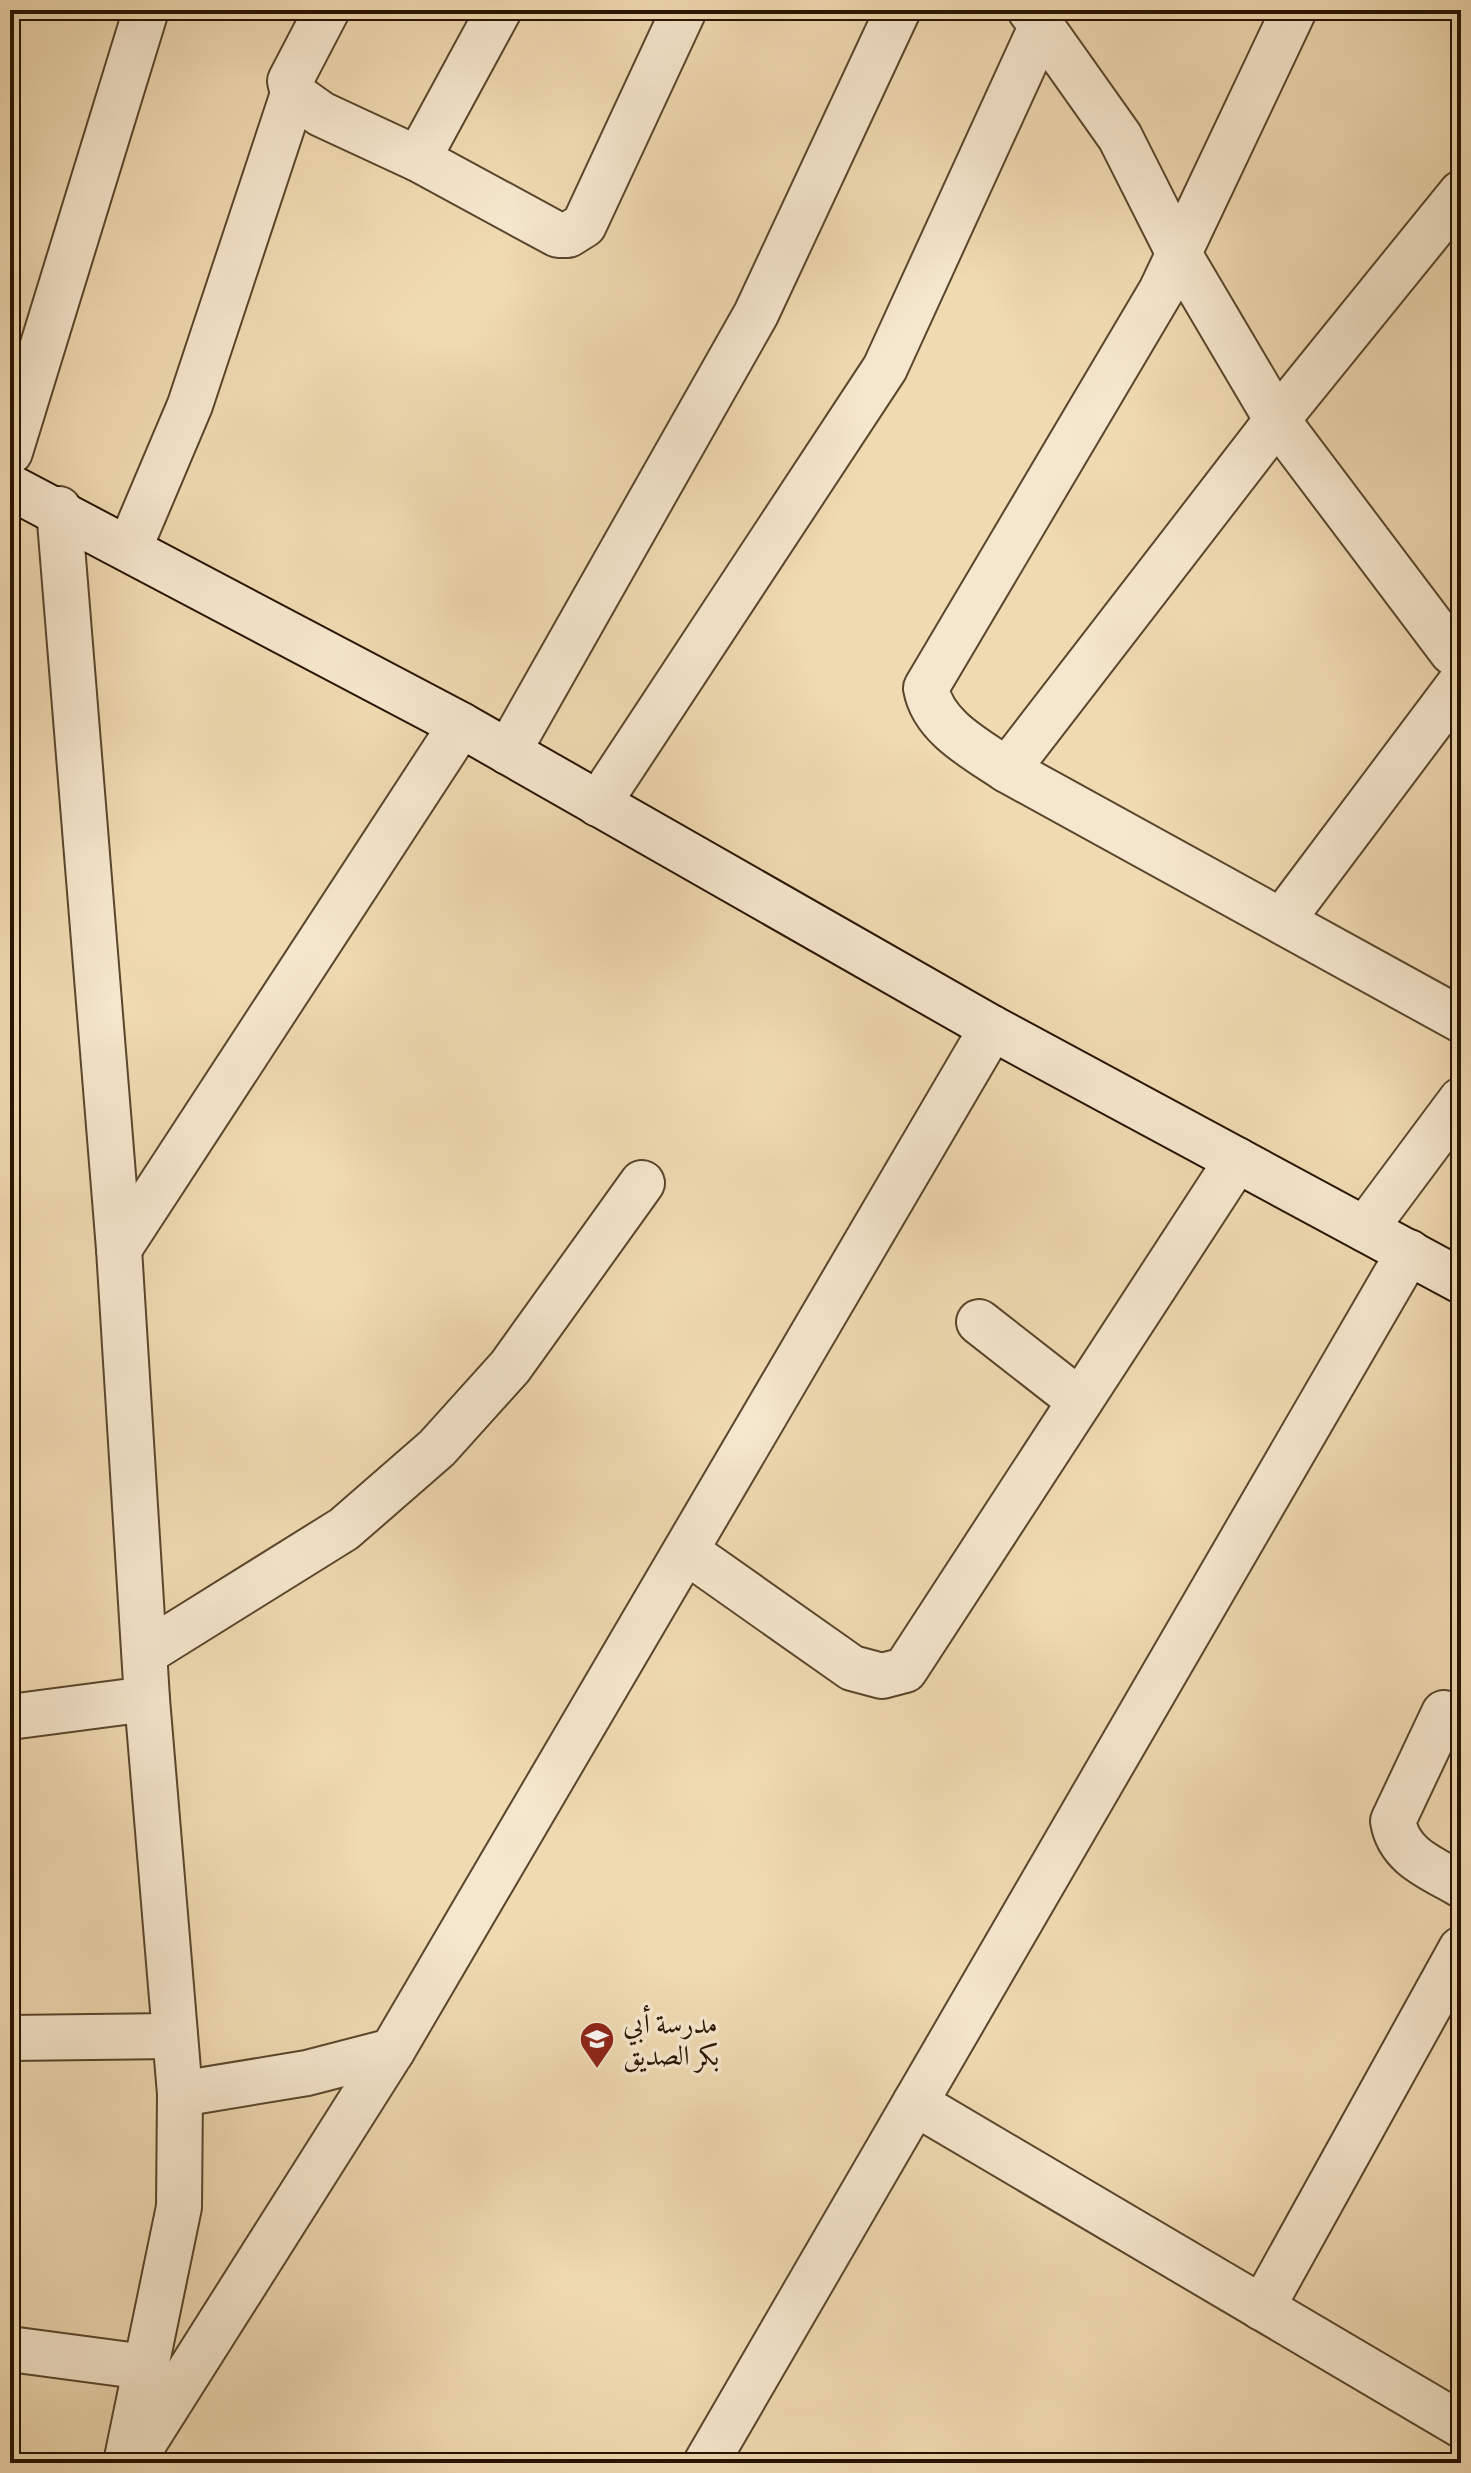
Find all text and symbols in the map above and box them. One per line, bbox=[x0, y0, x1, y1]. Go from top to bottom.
place label: مدرسة أبي بكر الصديق bbox=[623, 2004, 719, 2074]
school or university icon: مدرسة أبي بكر الصديق bbox=[578, 2020, 616, 2070]

